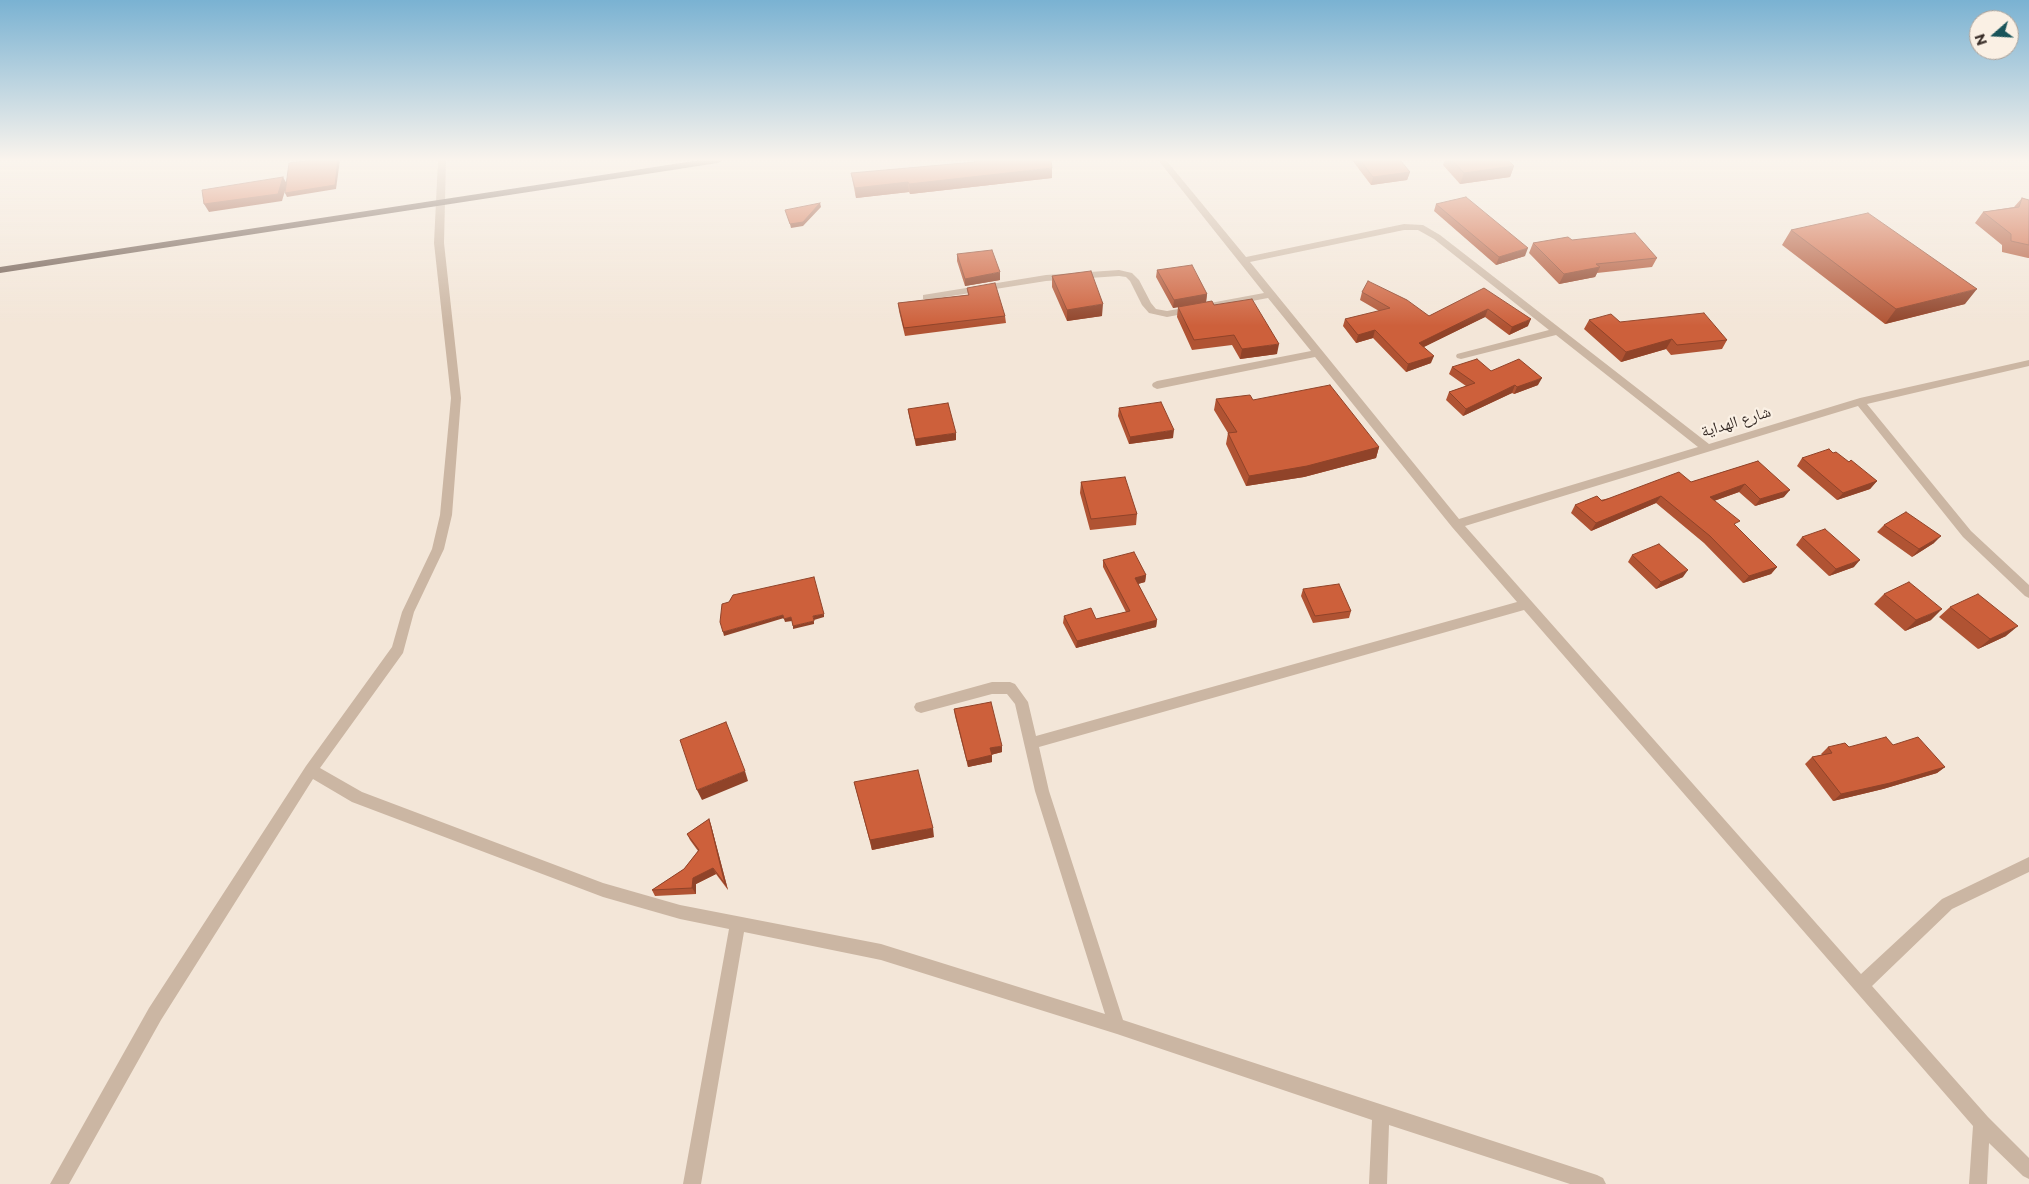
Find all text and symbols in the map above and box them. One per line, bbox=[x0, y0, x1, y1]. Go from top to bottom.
north arrow bbox=[1969, 10, 2019, 60]
text: N bbox=[1970, 31, 1991, 48]
street label: شارع الهداية bbox=[1699, 402, 1773, 442]

